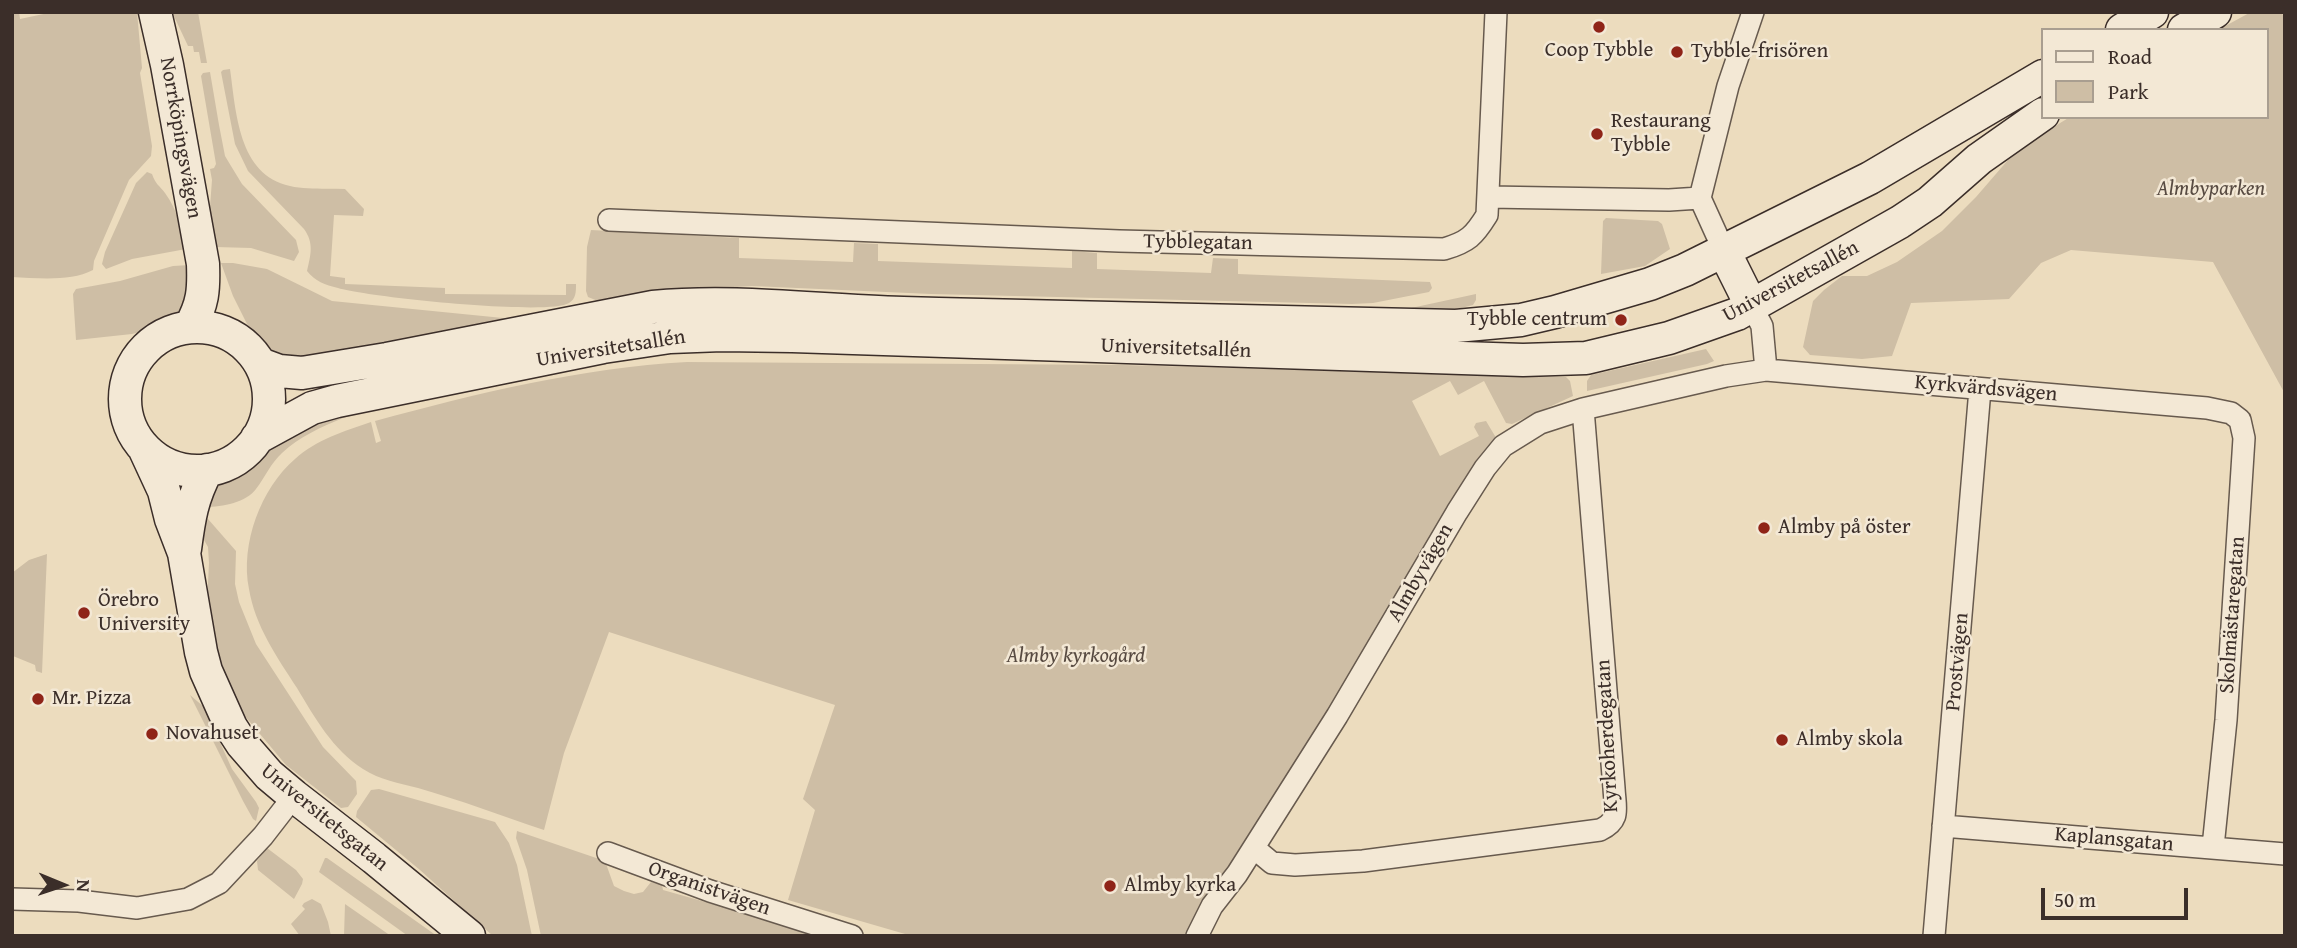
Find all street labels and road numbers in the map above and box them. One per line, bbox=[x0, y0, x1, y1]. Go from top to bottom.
street label: Norrköpingsvägen bbox=[153, 55, 207, 221]
street label: Tybblegatan bbox=[1143, 229, 1253, 257]
street label: Universitetsallén bbox=[1719, 236, 1863, 328]
street label: Universitetsallén bbox=[535, 325, 687, 373]
street label: Universitetsallén bbox=[1100, 334, 1252, 364]
street label: Kyrkvärdsvägen bbox=[1914, 370, 2058, 408]
street label: Almbyvägen bbox=[1383, 519, 1459, 627]
street label: Skolmästaregatan bbox=[2215, 536, 2251, 694]
street label: Prostvägen bbox=[1941, 612, 1975, 712]
street label: Kyrkoherdegatan bbox=[1591, 659, 1625, 813]
street label: Universitetsgatan bbox=[255, 759, 393, 877]
street label: Kaplansgatan bbox=[2054, 822, 2174, 858]
street label: Organistvägen bbox=[645, 856, 773, 922]

